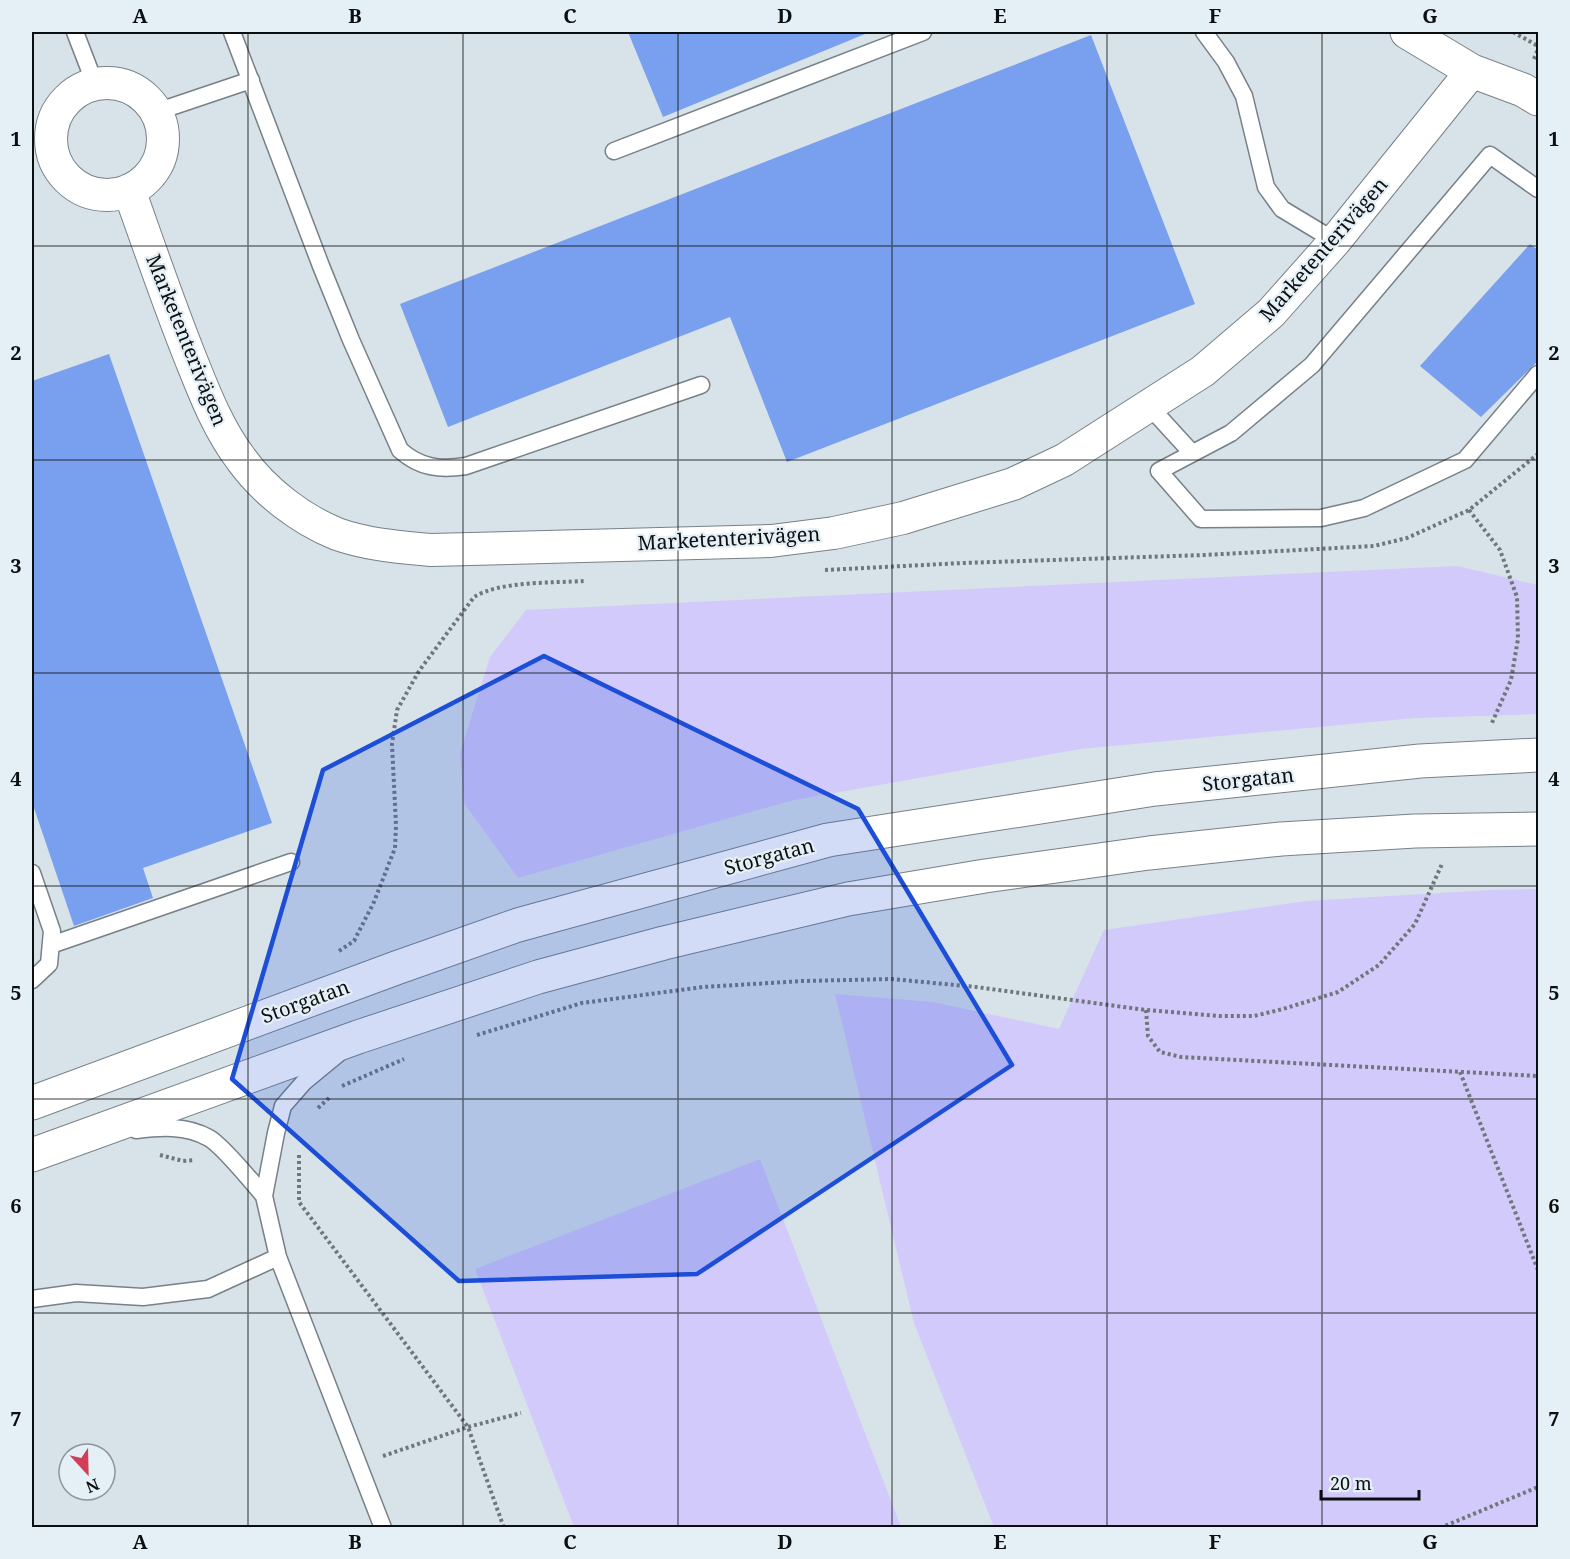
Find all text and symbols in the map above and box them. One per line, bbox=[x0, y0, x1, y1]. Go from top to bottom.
text: A bbox=[132, 2, 148, 29]
text: B bbox=[348, 2, 362, 29]
text: C bbox=[563, 2, 577, 29]
text: D bbox=[777, 2, 793, 29]
text: E bbox=[993, 2, 1007, 29]
text: F bbox=[1209, 2, 1221, 29]
text: G bbox=[1422, 2, 1438, 29]
text: 1 bbox=[10, 125, 22, 152]
text: 1 bbox=[1548, 125, 1560, 152]
street label: Marketenterivägen bbox=[1253, 171, 1393, 327]
street label: Marketenterivägen bbox=[140, 250, 234, 430]
text: 2 bbox=[10, 339, 22, 366]
text: 2 bbox=[1548, 339, 1560, 366]
street label: Marketenterivägen bbox=[637, 520, 821, 556]
text: 3 bbox=[10, 552, 22, 579]
text: 3 bbox=[1548, 552, 1560, 579]
street label: Storgatan bbox=[1201, 761, 1295, 797]
text: 4 bbox=[10, 765, 22, 792]
text: 4 bbox=[1548, 765, 1560, 792]
street label: Storgatan bbox=[721, 831, 817, 881]
street label: Storgatan bbox=[257, 973, 353, 1029]
text: 5 bbox=[10, 979, 22, 1006]
text: 5 bbox=[1548, 979, 1560, 1006]
text: 6 bbox=[10, 1192, 22, 1219]
text: 6 bbox=[1548, 1192, 1560, 1219]
text: 7 bbox=[10, 1405, 22, 1432]
text: 7 bbox=[1548, 1405, 1560, 1432]
north arrow bbox=[57, 1442, 117, 1502]
scale bar bbox=[1321, 1463, 1418, 1501]
text: 20 m bbox=[1330, 1471, 1372, 1495]
text: N bbox=[82, 1473, 103, 1499]
text: A bbox=[132, 1528, 148, 1555]
text: B bbox=[348, 1528, 362, 1555]
text: C bbox=[563, 1528, 577, 1555]
text: D bbox=[777, 1528, 793, 1555]
text: E bbox=[993, 1528, 1007, 1555]
text: F bbox=[1209, 1528, 1221, 1555]
text: G bbox=[1422, 1528, 1438, 1555]

